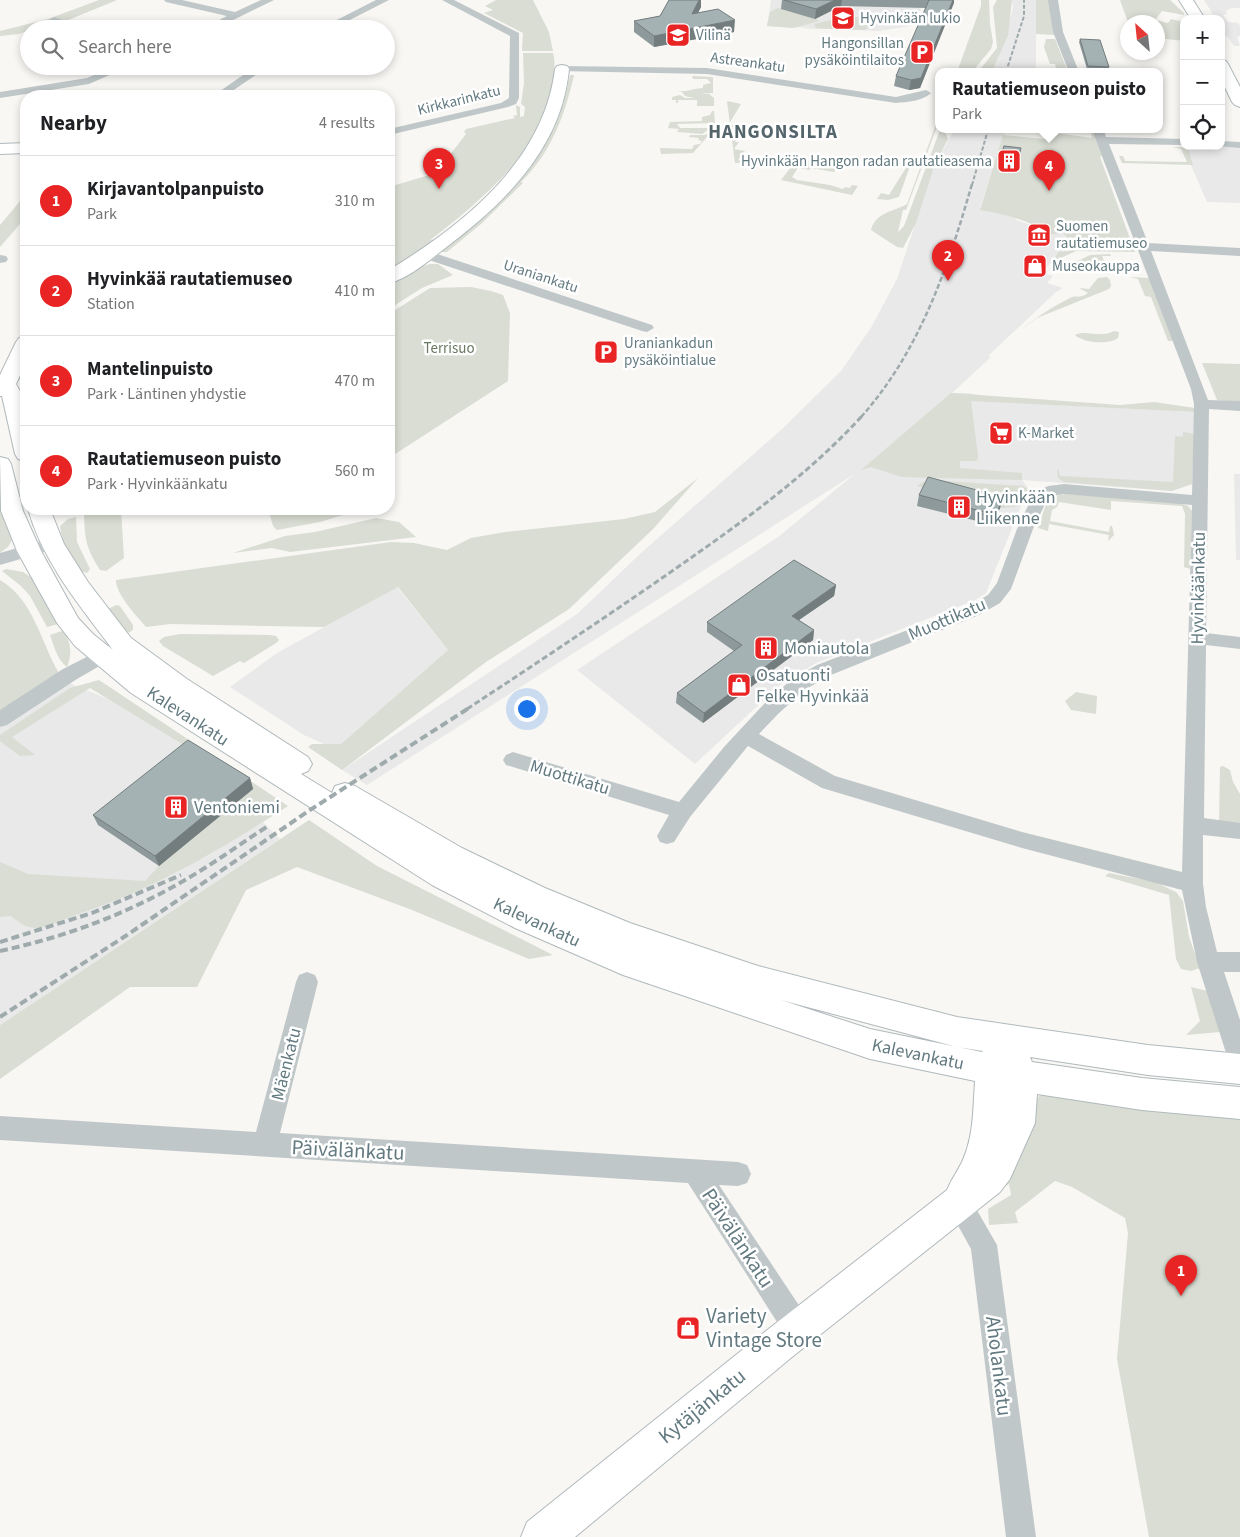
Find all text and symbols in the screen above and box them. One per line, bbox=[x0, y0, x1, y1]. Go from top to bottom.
school or university icon: Hyvinkään lukio bbox=[830, 5, 856, 31]
place label: Hyvinkään lukio bbox=[860, 8, 961, 29]
north arrow bbox=[1120, 15, 1165, 60]
map controls bbox=[1180, 15, 1225, 150]
button: + bbox=[1180, 15, 1225, 60]
search box bbox=[20, 20, 395, 75]
school or university icon: Vilinä bbox=[665, 22, 691, 48]
place label: Vilinä bbox=[696, 25, 731, 46]
place label: Hangonsillan pysäköintilaitos bbox=[805, 33, 904, 71]
icon: search bbox=[38, 34, 66, 62]
text: Search here bbox=[78, 34, 172, 61]
parking icon: Hangonsillan pysäköintilaitos bbox=[909, 39, 935, 65]
street label: Astreankatu bbox=[709, 47, 787, 78]
button: − bbox=[1180, 60, 1225, 105]
popup bbox=[935, 68, 1163, 133]
text: Rautatiemuseon puisto bbox=[952, 76, 1146, 103]
street label: Kirkkarinkatu bbox=[415, 80, 503, 121]
text: Park bbox=[952, 103, 982, 125]
button: locate bbox=[1180, 105, 1225, 150]
text: Nearby bbox=[40, 108, 107, 138]
text: 4 results bbox=[319, 112, 375, 134]
district label: HANGONSILTA bbox=[708, 119, 838, 146]
pin: 3 bbox=[423, 148, 455, 189]
building icon: Hyvinkään Hangon radan rautatieasema bbox=[996, 148, 1022, 174]
pin: 4 bbox=[1033, 150, 1065, 191]
place label: Hyvinkään Hangon radan rautatieasema bbox=[741, 151, 992, 172]
text: Kirjavantolpanpuisto bbox=[87, 176, 264, 203]
text: 1 bbox=[52, 190, 60, 212]
text: 310 m bbox=[335, 190, 375, 212]
text: Park bbox=[87, 203, 117, 225]
place label: Suomen rautatiemuseo bbox=[1056, 216, 1147, 254]
museum icon: Suomen rautatiemuseo bbox=[1026, 222, 1052, 248]
pin: 2 bbox=[932, 240, 964, 281]
shop icon: Museokauppa bbox=[1022, 253, 1048, 279]
street label: Uraniankatu bbox=[501, 254, 581, 298]
place label: Museokauppa bbox=[1052, 256, 1140, 277]
text: Hyvinkää rautatiemuseo bbox=[87, 266, 292, 293]
text: 2 bbox=[52, 280, 60, 302]
text: 410 m bbox=[335, 280, 375, 302]
text: Station bbox=[87, 293, 135, 315]
place label: Uraniankadun pysäköintialue bbox=[624, 333, 716, 371]
park label: Terrisuo bbox=[423, 338, 475, 359]
parking icon: Uraniankadun pysäköintialue bbox=[593, 339, 619, 365]
text: Mantelinpuisto bbox=[87, 356, 213, 383]
text: 3 bbox=[52, 370, 60, 392]
text: 470 m bbox=[335, 370, 375, 392]
text: Park · Läntinen yhdystie bbox=[87, 383, 246, 405]
supermarket icon: K-Market bbox=[988, 420, 1014, 446]
place label: K-Market bbox=[1018, 423, 1074, 444]
text: Rautatiemuseon puisto bbox=[87, 446, 281, 473]
text: 4 bbox=[52, 460, 60, 482]
text: 560 m bbox=[335, 460, 375, 482]
text: Park · Hyvinkäänkatu bbox=[87, 473, 228, 495]
place label: Hyvinkään Liikenne bbox=[976, 485, 1056, 531]
building icon: Hyvinkään Liikenne bbox=[946, 494, 972, 520]
street label: Hyvinkäänkatu bbox=[1185, 531, 1212, 645]
street label: Muottikatu bbox=[905, 592, 990, 647]
building icon: Moniautola bbox=[753, 635, 779, 661]
place label: Moniautola bbox=[784, 636, 869, 661]
place label: Osatuonti Felke Hyvinkää bbox=[756, 663, 869, 709]
shop icon: Osatuonti Felke Hyvinkää bbox=[726, 672, 752, 698]
street label: Kalevankatu bbox=[142, 680, 234, 752]
your location bbox=[514, 696, 540, 722]
street label: Muottikatu bbox=[527, 754, 613, 801]
building icon: Ventoniemi bbox=[163, 794, 189, 820]
place label: Ventoniemi bbox=[194, 795, 280, 820]
street label: Kalevankatu bbox=[489, 891, 584, 954]
street label: Mäenkatu bbox=[265, 1025, 308, 1103]
street label: Kalevankatu bbox=[870, 1033, 966, 1076]
street label: Päivälänkatu bbox=[291, 1132, 405, 1168]
street label: Päivälänkatu bbox=[695, 1182, 781, 1294]
pin: 1 bbox=[1165, 1255, 1197, 1296]
place label: Variety Vintage Store bbox=[706, 1301, 822, 1355]
street label: Aholankatu bbox=[978, 1314, 1020, 1418]
shop icon: Variety Vintage Store bbox=[675, 1315, 701, 1341]
street label: Kytäjänkatu bbox=[652, 1361, 752, 1451]

